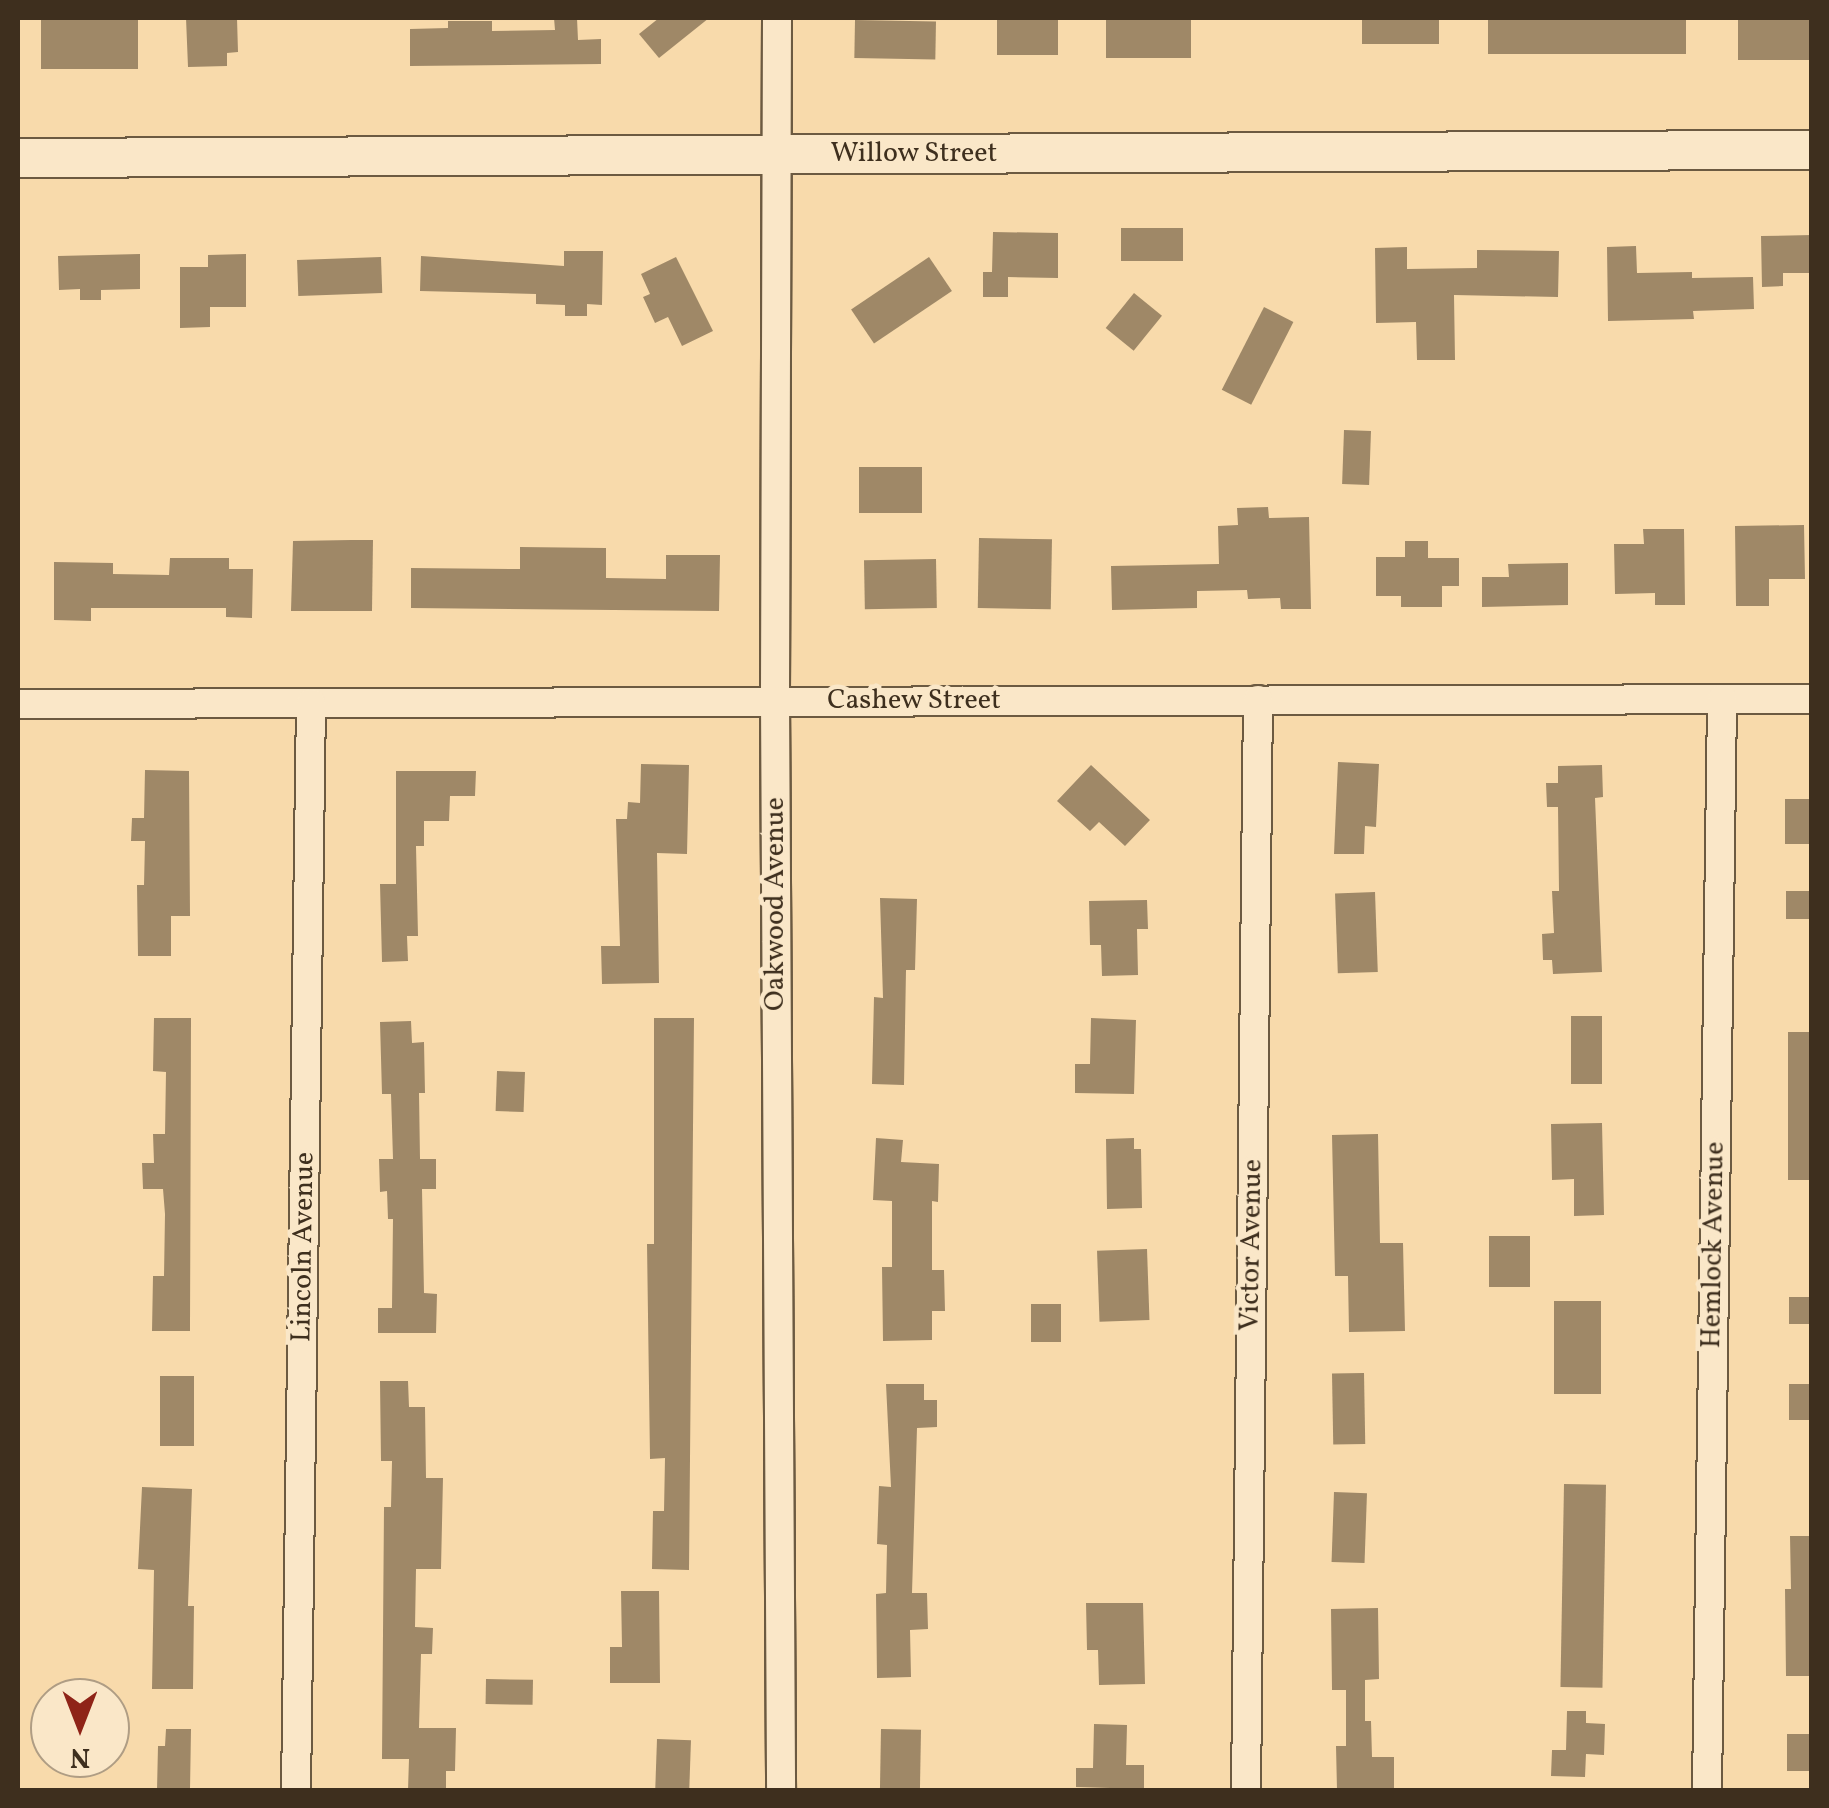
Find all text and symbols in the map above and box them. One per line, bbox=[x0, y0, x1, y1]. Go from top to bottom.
street label: Willow Street bbox=[830, 137, 998, 171]
street label: Cashew Street bbox=[827, 684, 1001, 718]
street label: Oakwood Avenue bbox=[759, 797, 793, 1011]
street label: Hemlock Avenue bbox=[1695, 1141, 1733, 1349]
street label: Lincoln Avenue bbox=[286, 1152, 322, 1342]
street label: Victor Avenue bbox=[1234, 1159, 1270, 1331]
north arrow bbox=[30, 1678, 130, 1778]
text: N bbox=[70, 1737, 90, 1776]

